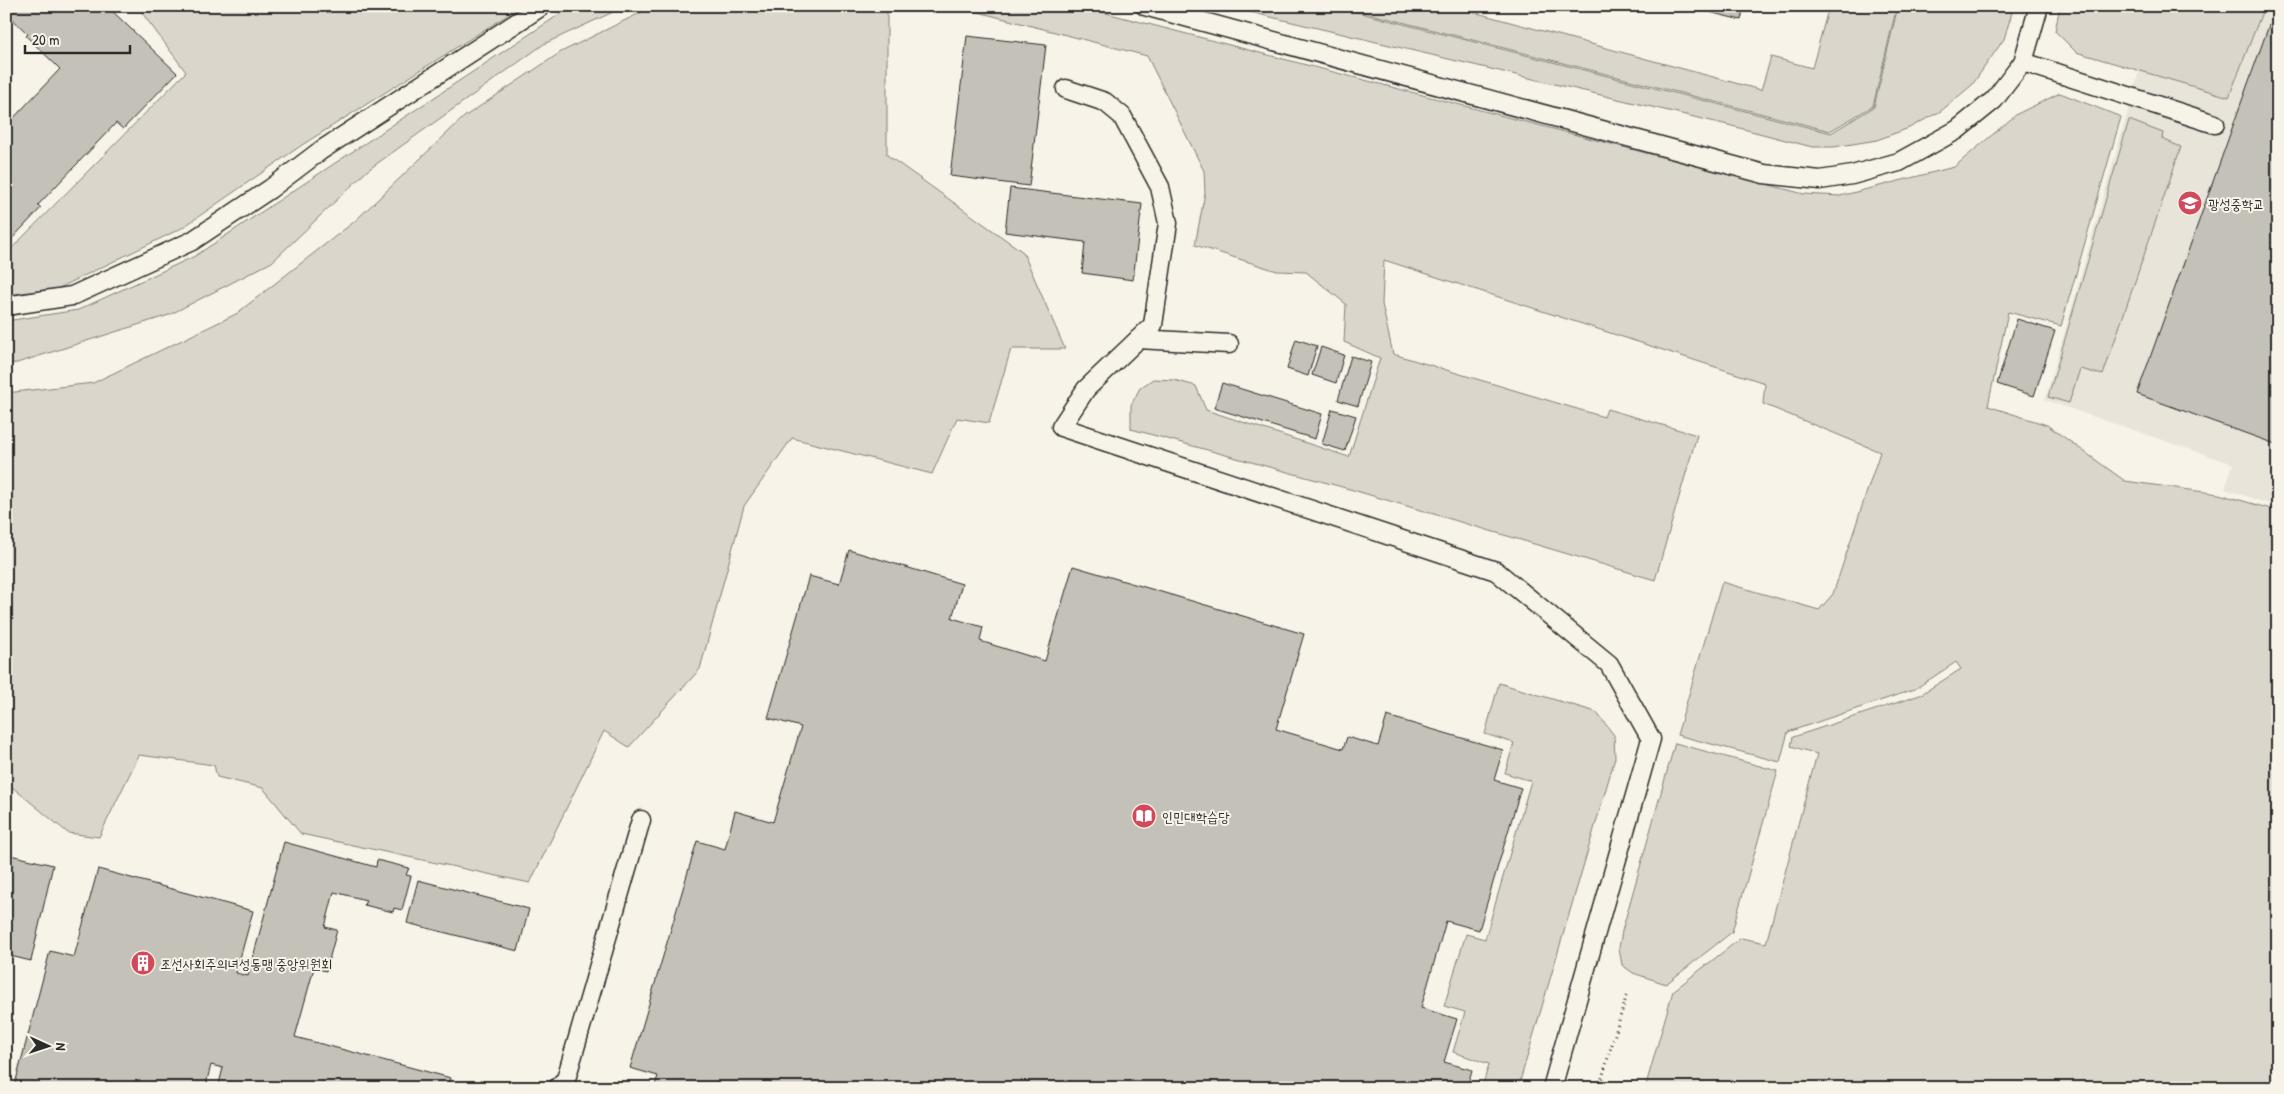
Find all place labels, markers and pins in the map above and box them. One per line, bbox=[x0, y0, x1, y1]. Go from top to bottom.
school or university icon: 광성중학교 bbox=[2177, 190, 2203, 216]
place label: 광성중학교 bbox=[2208, 194, 2264, 213]
library icon: 인민대학습당 bbox=[1131, 803, 1157, 829]
place label: 인민대학습당 bbox=[1162, 807, 1230, 826]
building icon: 조선사회주의녀성동맹 중앙위원회 bbox=[130, 950, 156, 976]
place label: 조선사회주의녀성동맹 중앙위원회 bbox=[160, 954, 332, 973]

